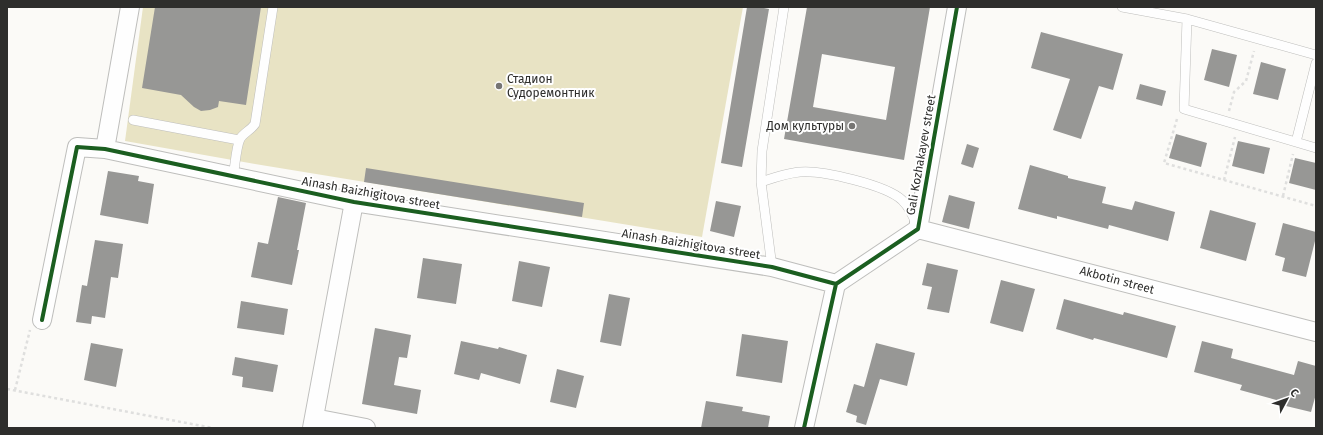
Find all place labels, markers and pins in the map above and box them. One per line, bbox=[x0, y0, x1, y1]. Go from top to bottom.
place label: Стадион Судоремонтник bbox=[507, 72, 595, 100]
marker: Стадион Судоремонтник bbox=[494, 81, 504, 91]
place label: Дом культуры bbox=[765, 119, 844, 133]
marker: Дом культуры bbox=[847, 121, 857, 131]

